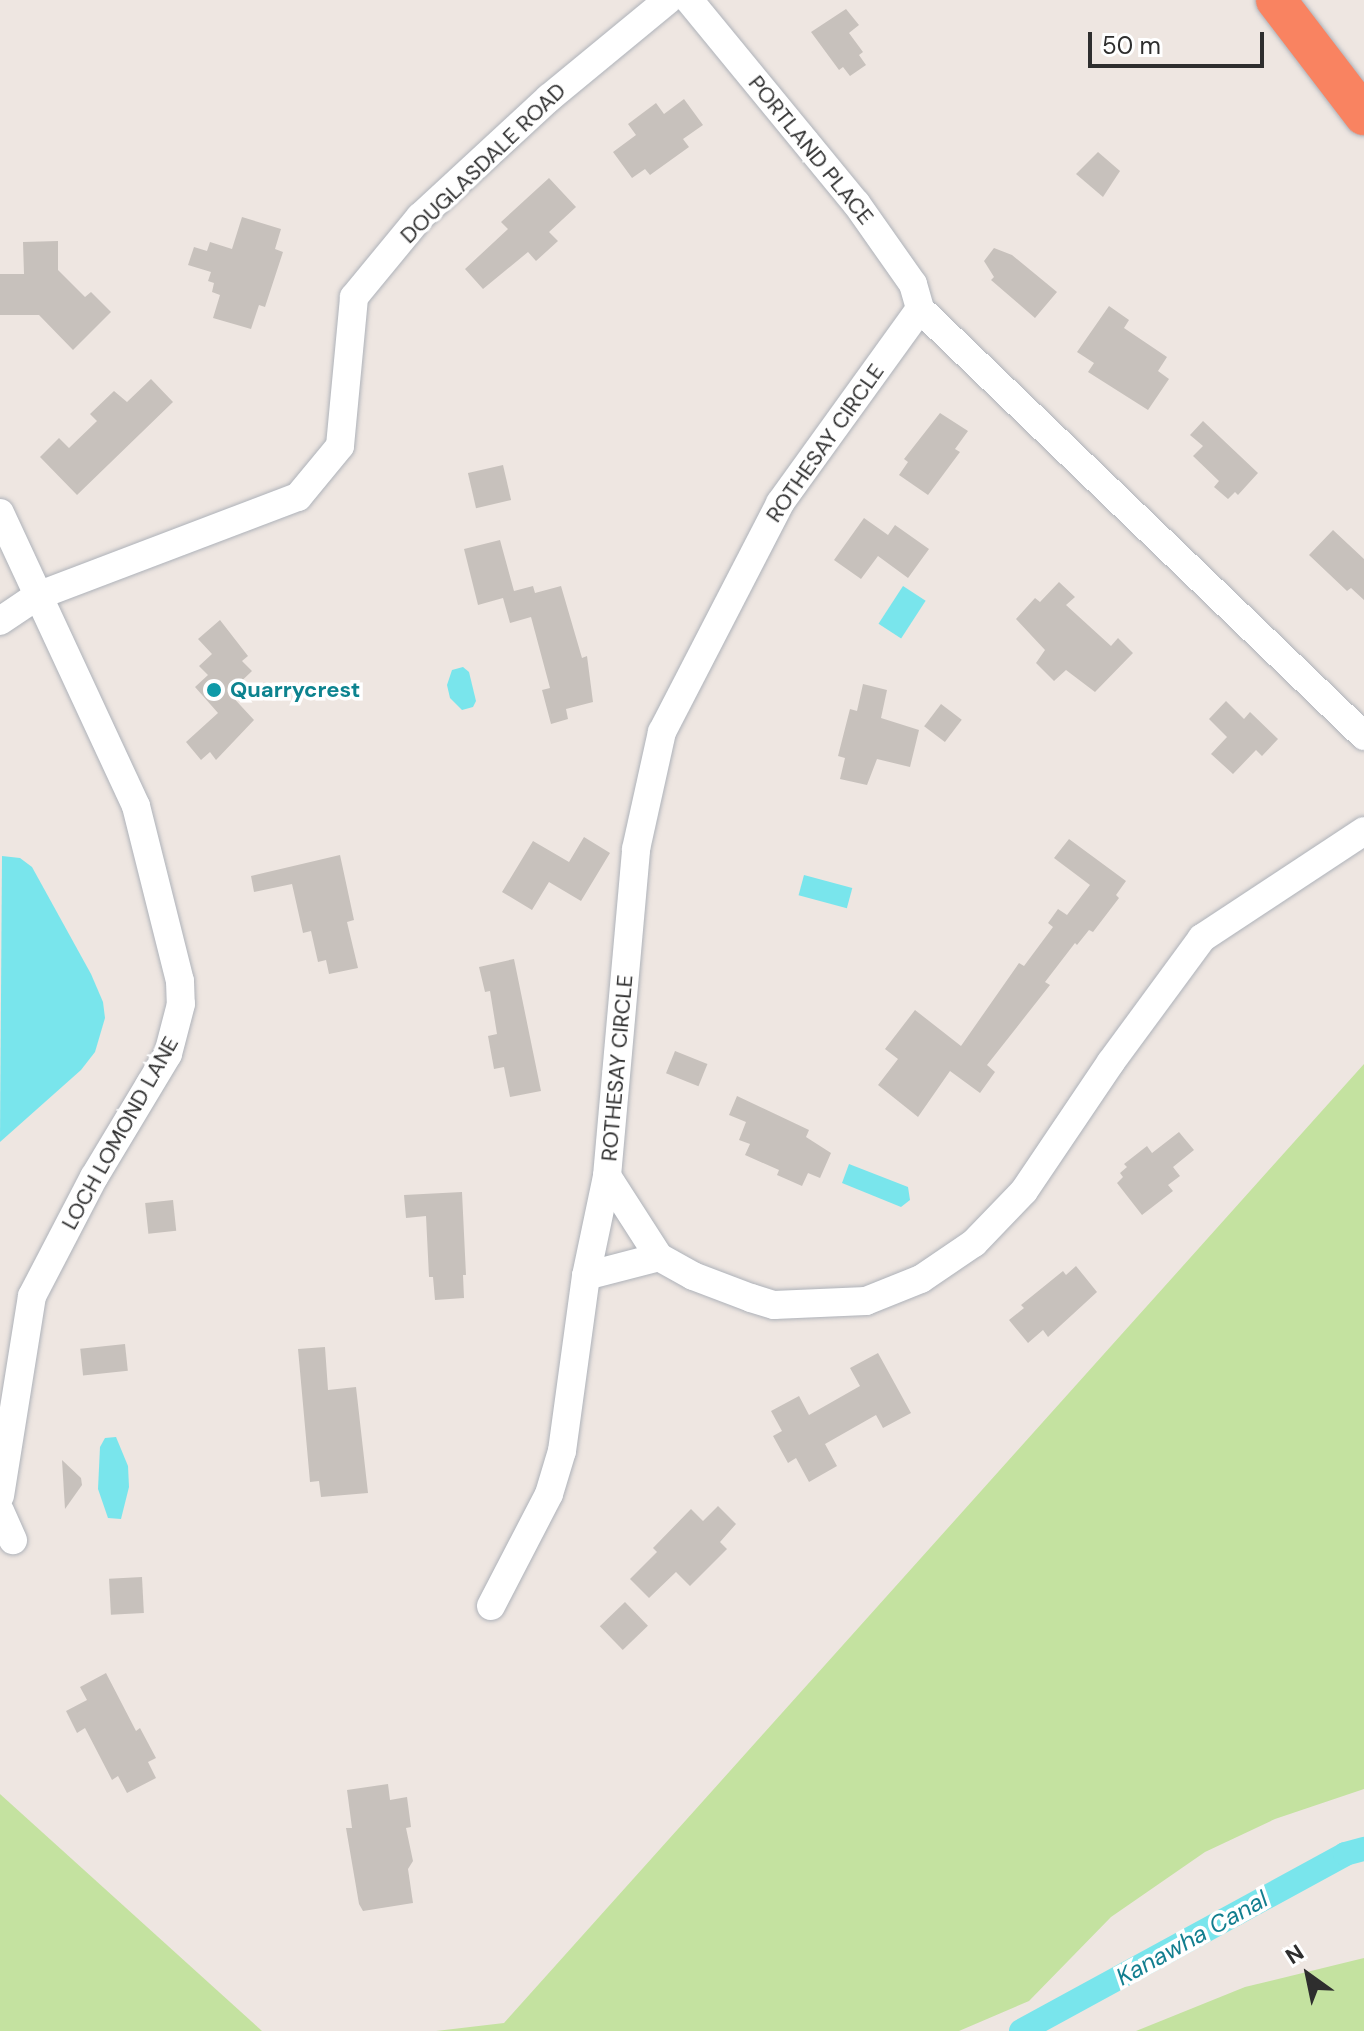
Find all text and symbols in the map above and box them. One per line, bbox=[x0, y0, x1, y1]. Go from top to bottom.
scale bar bbox=[1092, 16, 1268, 66]
text: 50 m bbox=[1102, 30, 1161, 61]
street label: PORTLAND PLACE bbox=[743, 70, 879, 230]
street label: DOUGLASDALE ROAD bbox=[395, 77, 571, 249]
street label: ROTHESAY CIRCLE bbox=[760, 359, 890, 527]
place label: Quarrycrest bbox=[230, 677, 360, 703]
marker: Quarrycrest bbox=[205, 681, 223, 699]
street label: ROTHESAY CIRCLE bbox=[596, 974, 638, 1162]
street label: LOCH LOMOND LANE bbox=[56, 1032, 184, 1234]
water label: Kanawha Canal bbox=[1111, 1884, 1273, 1992]
north arrow bbox=[1268, 1935, 1348, 2015]
text: N bbox=[1280, 1938, 1309, 1971]

